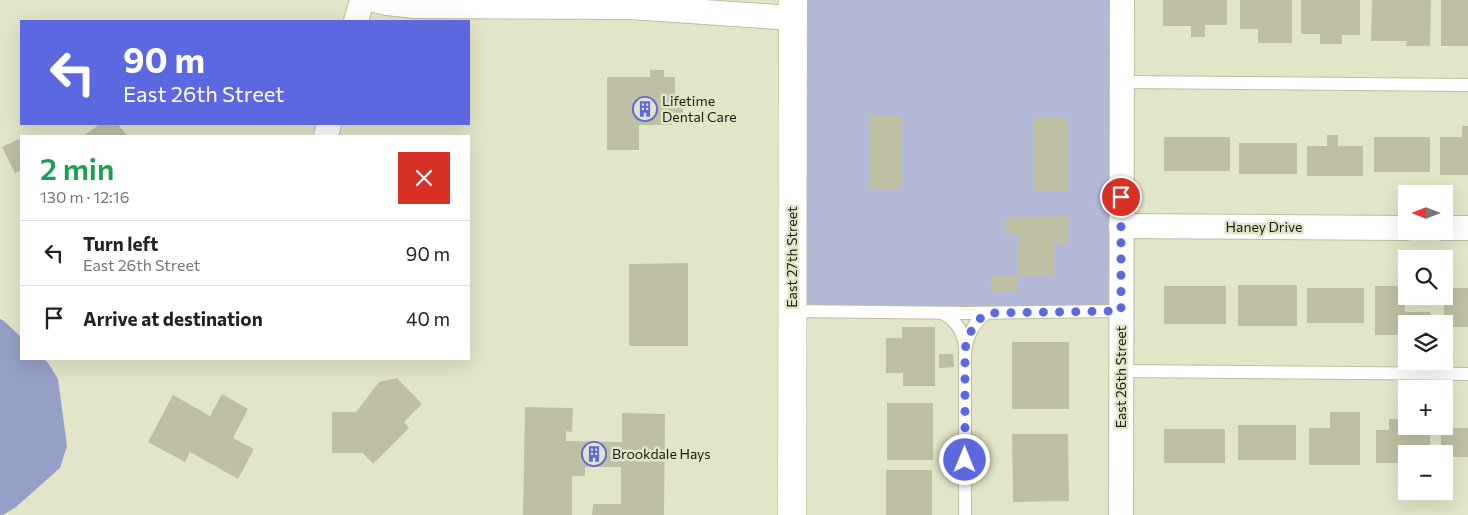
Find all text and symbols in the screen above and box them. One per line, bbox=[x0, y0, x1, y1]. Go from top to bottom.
text: 90 m bbox=[123, 37, 205, 80]
icon: left bbox=[40, 40, 105, 105]
text: East 26th Street bbox=[123, 80, 284, 107]
place label: Lifetime Dental Care bbox=[662, 92, 737, 125]
building icon: Lifetime Dental Care bbox=[632, 96, 658, 122]
text: 2 min bbox=[40, 149, 114, 186]
button: close bbox=[398, 152, 450, 204]
pin bbox=[1100, 176, 1142, 218]
icon: arrive bbox=[1107, 183, 1135, 211]
north arrow bbox=[1398, 185, 1452, 240]
map controls bbox=[1398, 185, 1453, 500]
text: 130 m · 12:16 bbox=[40, 187, 129, 206]
street label: East 27th Street bbox=[783, 206, 800, 308]
street label: Haney Drive bbox=[1226, 218, 1302, 235]
text: Turn left bbox=[83, 232, 158, 255]
icon: left bbox=[40, 239, 68, 267]
text: 90 m bbox=[406, 242, 450, 265]
button: search bbox=[1398, 250, 1453, 305]
text: East 26th Street bbox=[83, 255, 200, 274]
icon: arrive bbox=[40, 304, 68, 332]
text: Arrive at destination bbox=[83, 307, 263, 330]
text: 40 m bbox=[406, 307, 450, 330]
button: layers bbox=[1398, 315, 1453, 370]
street label: East 26th Street bbox=[1112, 325, 1129, 428]
button: + bbox=[1398, 380, 1453, 435]
position arrow bbox=[938, 433, 990, 485]
building icon: Brookdale Hays bbox=[581, 441, 607, 467]
place label: Brookdale Hays bbox=[612, 445, 711, 462]
button: − bbox=[1398, 445, 1453, 500]

